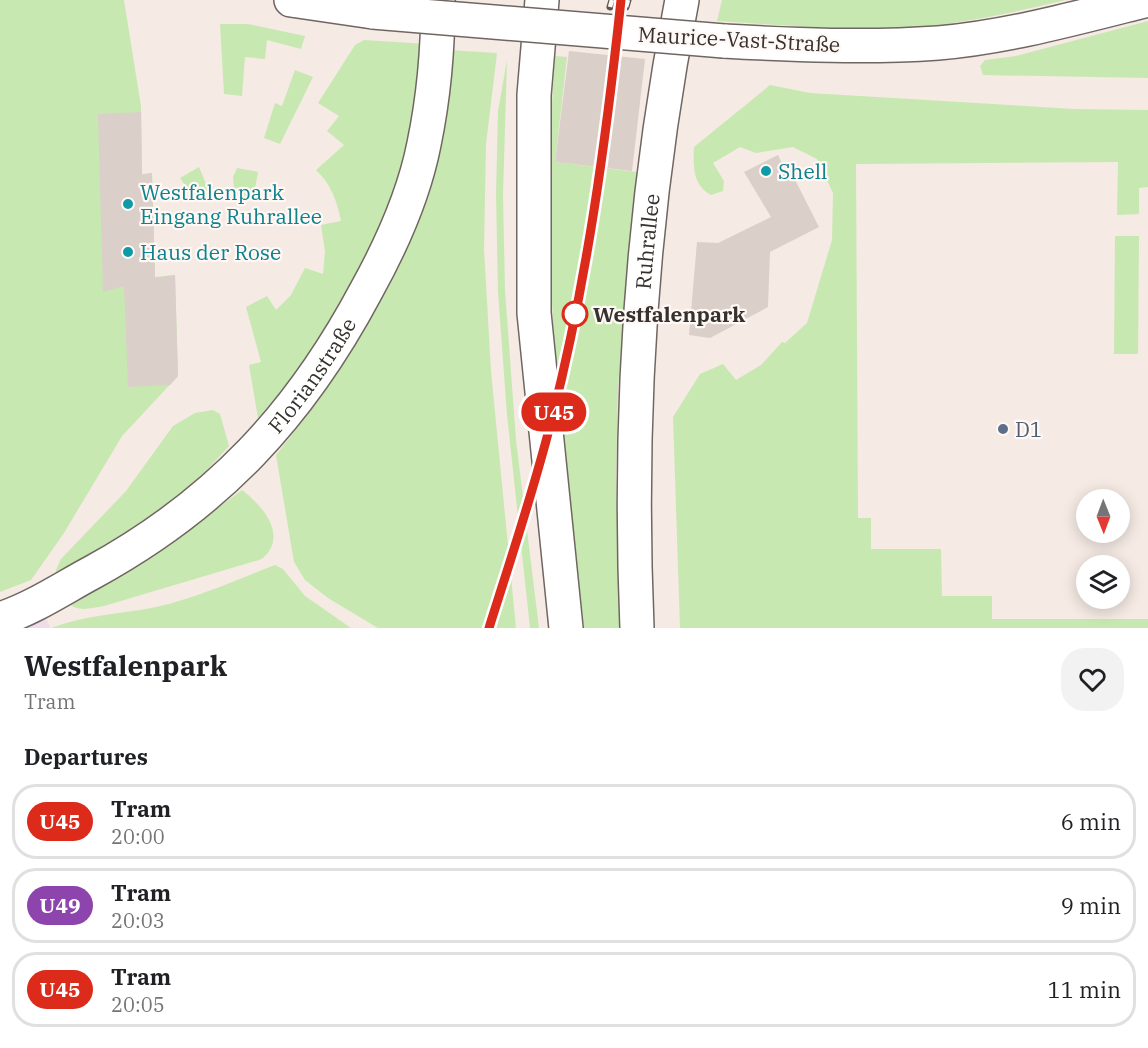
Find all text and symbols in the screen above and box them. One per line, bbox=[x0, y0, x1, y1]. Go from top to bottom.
street label: Maurice-Vast-Straße bbox=[637, 20, 841, 58]
place label: Shell bbox=[778, 157, 827, 185]
marker: Shell bbox=[759, 164, 773, 178]
place label: Westfalenpark Eingang Ruhrallee bbox=[140, 178, 322, 230]
street label: Ruhrallee bbox=[629, 192, 666, 290]
marker: Westfalenpark Eingang Ruhrallee bbox=[121, 197, 135, 211]
place label: Haus der Rose bbox=[140, 238, 281, 266]
marker: Haus der Rose bbox=[121, 245, 135, 259]
place label: Westfalenpark bbox=[593, 300, 745, 328]
marker: Westfalenpark bbox=[562, 301, 588, 327]
street label: Florianstraße bbox=[261, 312, 362, 439]
line badge: U45 bbox=[520, 392, 588, 432]
text: U45 bbox=[533, 398, 575, 426]
place label: D1 bbox=[1015, 415, 1042, 443]
marker: D1 bbox=[996, 422, 1010, 436]
north arrow bbox=[1076, 489, 1130, 543]
map controls bbox=[1076, 489, 1130, 609]
button: layers bbox=[1076, 555, 1130, 609]
text: Westfalenpark bbox=[24, 647, 227, 684]
button: heart bbox=[1061, 648, 1124, 711]
text: Tram bbox=[24, 688, 76, 715]
text: Departures bbox=[24, 742, 148, 771]
text: Tram bbox=[111, 794, 171, 823]
text: U45 bbox=[39, 807, 81, 835]
text: 6 min bbox=[1061, 807, 1121, 836]
text: 20:00 bbox=[111, 823, 165, 850]
text: Tram bbox=[111, 878, 171, 907]
text: U49 bbox=[39, 891, 81, 919]
text: 9 min bbox=[1061, 891, 1121, 920]
text: 20:03 bbox=[111, 907, 165, 934]
text: Tram bbox=[111, 962, 171, 991]
text: U45 bbox=[39, 975, 81, 1003]
text: 11 min bbox=[1048, 975, 1121, 1004]
text: 20:05 bbox=[111, 991, 165, 1018]

